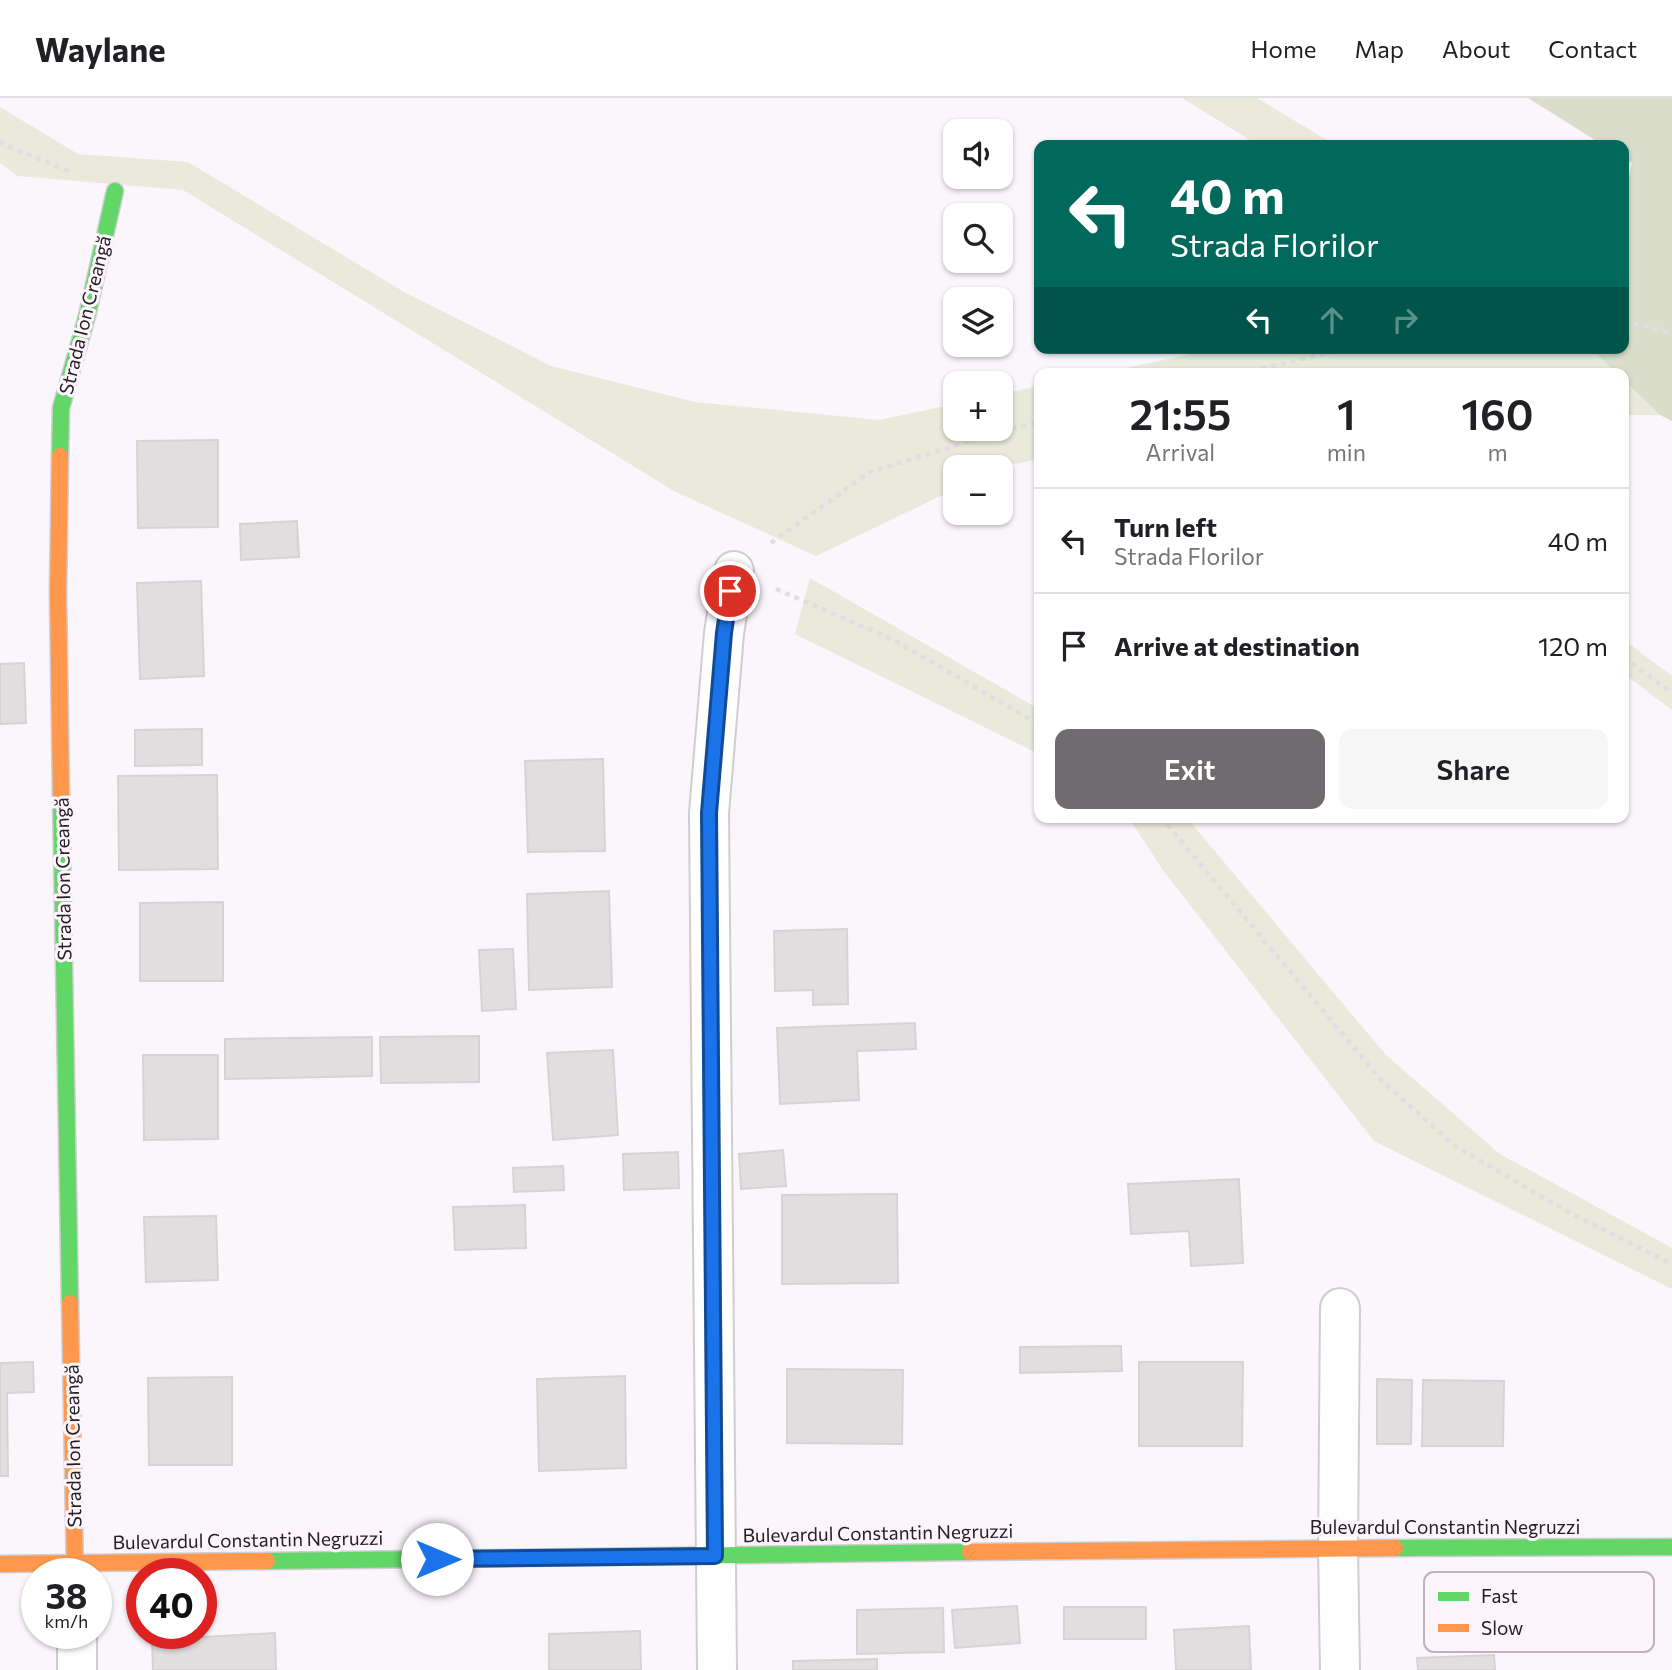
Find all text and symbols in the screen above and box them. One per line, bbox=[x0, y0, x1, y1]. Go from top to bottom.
text: Waylane bbox=[35, 28, 166, 69]
text: Home bbox=[1251, 34, 1317, 63]
text: Map bbox=[1355, 34, 1404, 63]
text: About bbox=[1442, 34, 1510, 63]
text: Contact bbox=[1548, 34, 1637, 63]
map controls bbox=[943, 119, 1013, 525]
button: sound bbox=[943, 119, 1013, 189]
text: 40 m bbox=[1170, 164, 1285, 224]
icon: left bbox=[1055, 168, 1146, 259]
button: search bbox=[943, 203, 1013, 273]
text: Strada Florilor bbox=[1170, 224, 1379, 264]
street label: Strada Ion Creangă bbox=[54, 233, 115, 397]
button: layers bbox=[943, 287, 1013, 357]
icon: left bbox=[1240, 301, 1278, 339]
icon: ahead bbox=[1313, 301, 1351, 339]
icon: right bbox=[1386, 301, 1424, 339]
button: + bbox=[943, 371, 1013, 441]
text: 21:55 bbox=[1129, 387, 1231, 439]
text: 1 bbox=[1337, 387, 1356, 439]
text: 160 bbox=[1461, 387, 1534, 439]
text: Arrival bbox=[1146, 438, 1215, 466]
text: min bbox=[1327, 438, 1366, 466]
text: m bbox=[1487, 438, 1507, 466]
button: − bbox=[943, 455, 1013, 525]
text: Turn left bbox=[1114, 511, 1217, 542]
icon: left bbox=[1055, 522, 1093, 560]
text: 40 m bbox=[1548, 525, 1608, 556]
text: Strada Florilor bbox=[1114, 542, 1264, 570]
pin bbox=[700, 561, 760, 621]
icon: arrive bbox=[711, 572, 749, 610]
icon: arrive bbox=[1055, 627, 1093, 665]
text: Arrive at destination bbox=[1114, 630, 1360, 661]
text: 120 m bbox=[1538, 630, 1608, 661]
button: Exit bbox=[1055, 729, 1325, 809]
button: Share bbox=[1339, 729, 1608, 809]
street label: Strada Ion Creangă bbox=[50, 797, 75, 961]
street label: Strada Ion Creangă bbox=[60, 1364, 85, 1528]
street label: Bulevardul Constantin Negruzzi bbox=[1310, 1515, 1580, 1538]
street label: Bulevardul Constantin Negruzzi bbox=[743, 1519, 1013, 1546]
position arrow bbox=[400, 1522, 474, 1596]
street label: Bulevardul Constantin Negruzzi bbox=[113, 1526, 383, 1553]
speed limit sign: 40 bbox=[126, 1558, 217, 1649]
legend bbox=[1424, 1572, 1654, 1652]
text: 38 bbox=[45, 1573, 88, 1616]
text: Fast bbox=[1481, 1584, 1518, 1607]
text: km/h bbox=[45, 1610, 88, 1632]
text: Slow bbox=[1481, 1616, 1523, 1639]

